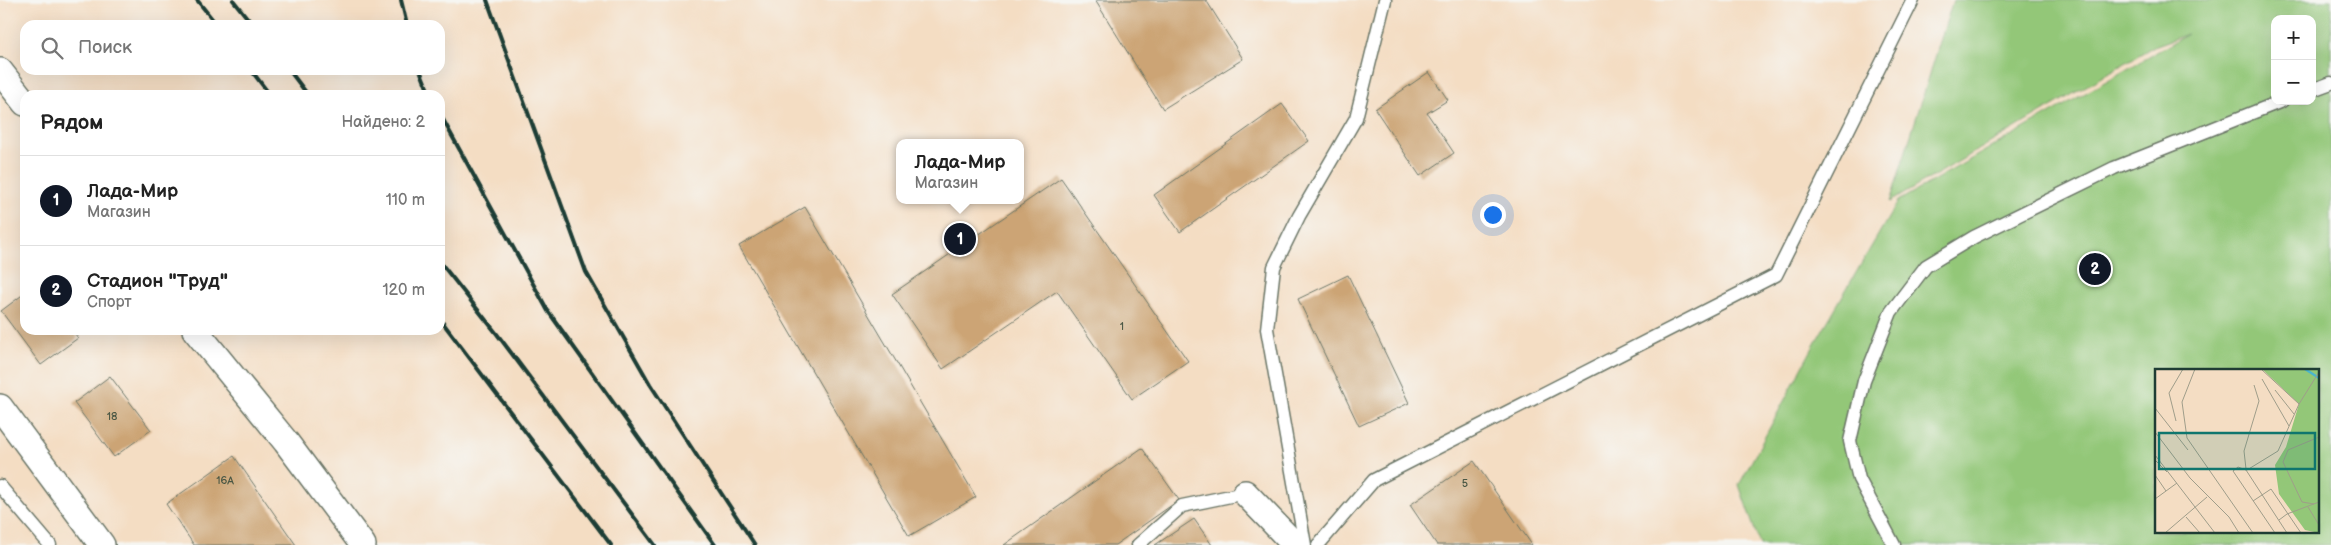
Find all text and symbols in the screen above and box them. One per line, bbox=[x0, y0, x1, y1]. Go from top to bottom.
map controls bbox=[2271, 15, 2316, 105]
button: + bbox=[2271, 15, 2316, 60]
search box bbox=[20, 20, 445, 75]
icon: search bbox=[38, 34, 66, 62]
text: Поиск bbox=[78, 36, 132, 59]
button: − bbox=[2271, 60, 2316, 105]
text: Рядом bbox=[40, 110, 103, 135]
text: Найдено: 2 bbox=[341, 113, 425, 132]
popup bbox=[896, 139, 1024, 204]
text: Лада-Мир bbox=[914, 151, 1006, 174]
text: Магазин bbox=[914, 174, 978, 193]
text: Лада-Мир bbox=[87, 180, 178, 203]
text: 1 bbox=[53, 191, 59, 210]
text: 110 m bbox=[386, 191, 425, 210]
your location bbox=[1480, 202, 1506, 228]
text: Магазин bbox=[87, 203, 151, 222]
pin: 1 bbox=[944, 220, 976, 258]
pin: 2 bbox=[2079, 250, 2111, 288]
text: Стадион "Труд" bbox=[87, 270, 228, 293]
text: 2 bbox=[51, 281, 61, 300]
text: 120 m bbox=[382, 281, 425, 300]
text: Спорт bbox=[87, 293, 132, 312]
house number: 1 bbox=[1120, 320, 1124, 333]
inset map bbox=[2155, 369, 2318, 532]
house number: 18 bbox=[107, 410, 117, 423]
house number: 16А bbox=[216, 474, 234, 487]
house number: 5 bbox=[1462, 477, 1468, 490]

